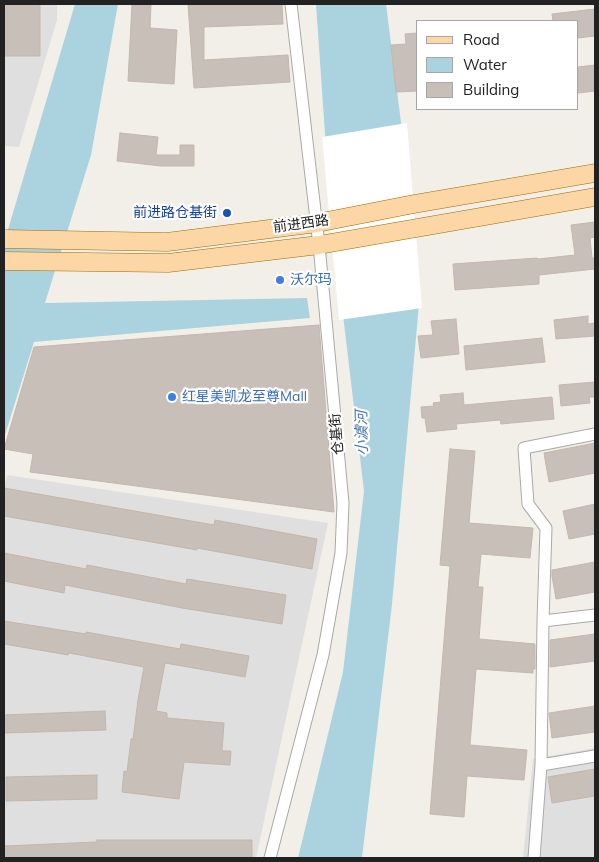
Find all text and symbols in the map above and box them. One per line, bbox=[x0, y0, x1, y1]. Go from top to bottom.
legend bbox=[416, 20, 579, 110]
text: Road bbox=[463, 30, 500, 49]
text: Water bbox=[463, 55, 507, 74]
text: Building bbox=[463, 80, 519, 99]
place label: 前进路仓基街 bbox=[133, 205, 217, 221]
marker: 前进路仓基街 bbox=[221, 207, 233, 219]
street label: 前进西路 bbox=[272, 212, 330, 236]
place label: 沃尔玛 bbox=[290, 272, 332, 288]
marker: 沃尔玛 bbox=[274, 274, 286, 286]
place label: 红星美凯龙至尊Mall bbox=[182, 389, 307, 405]
marker: 红星美凯龙至尊Mall bbox=[166, 391, 178, 403]
water label: 小澞河 bbox=[353, 410, 371, 456]
street label: 仓基街 bbox=[327, 412, 347, 456]

